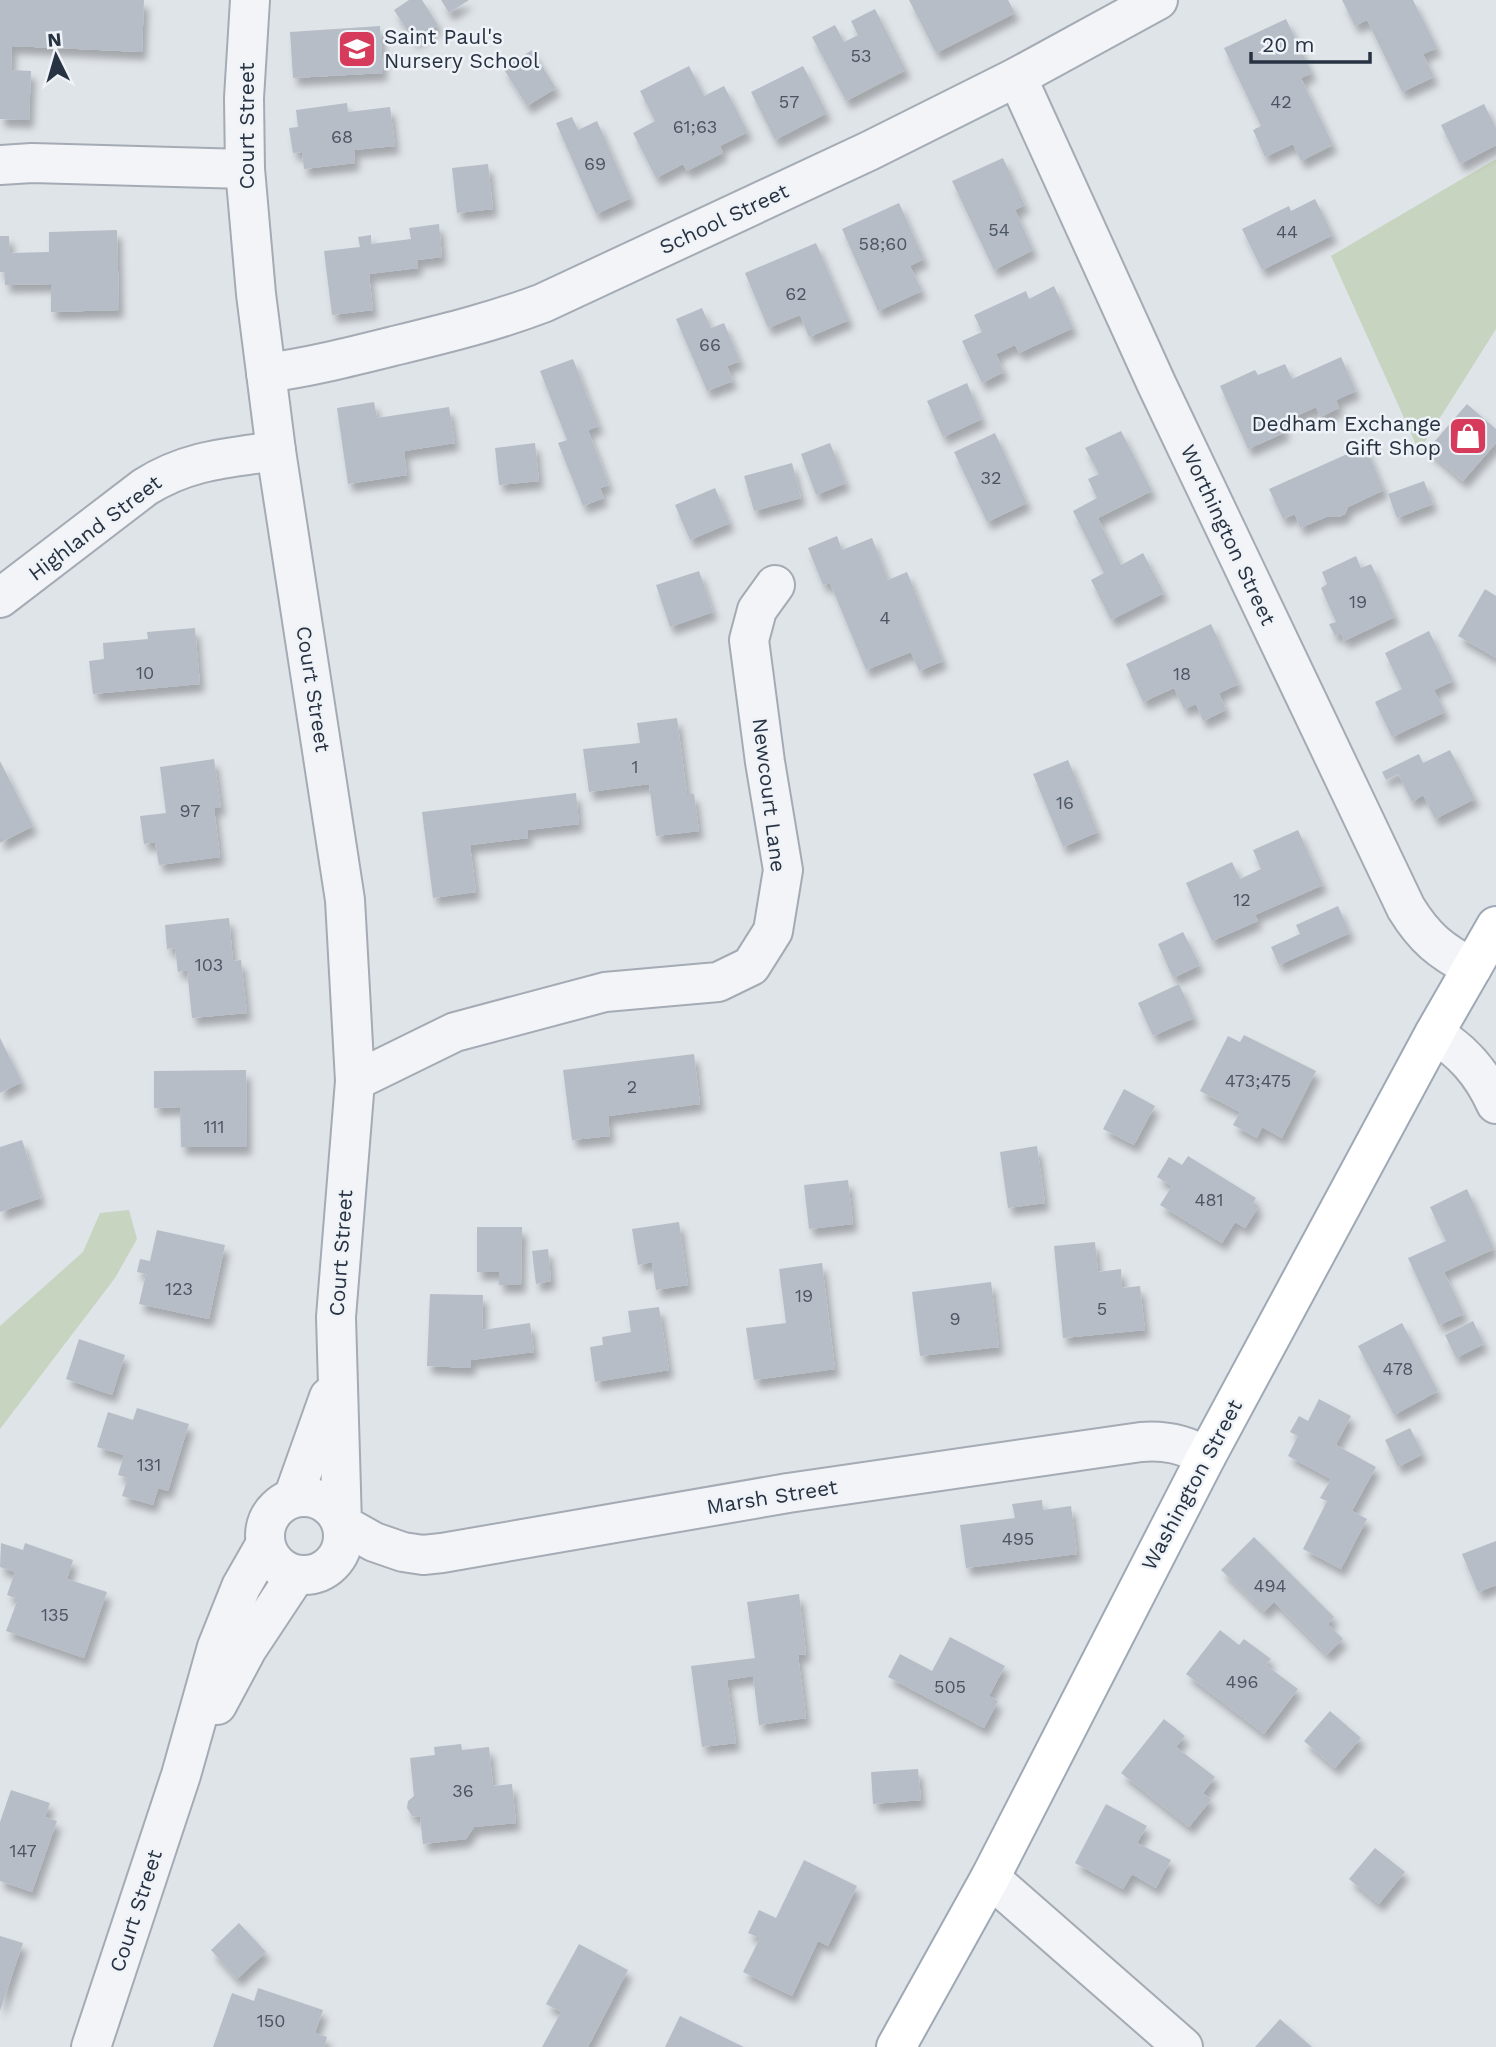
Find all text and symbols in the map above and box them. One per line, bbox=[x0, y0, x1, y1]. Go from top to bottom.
north arrow bbox=[21, 21, 91, 91]
scale bar bbox=[1251, 21, 1370, 65]
place label: Saint Paul's Nursery School bbox=[384, 24, 540, 73]
text: N bbox=[47, 27, 63, 52]
school or university icon: Saint Paul's Nursery School bbox=[336, 28, 378, 70]
text: 20 m bbox=[1262, 32, 1314, 57]
house number: 53 bbox=[851, 45, 871, 66]
street label: Court Street bbox=[234, 62, 259, 190]
house number: 57 bbox=[779, 91, 799, 112]
house number: 42 bbox=[1270, 91, 1292, 112]
house number: 61;63 bbox=[673, 116, 717, 137]
house number: 68 bbox=[331, 126, 353, 147]
house number: 69 bbox=[584, 153, 606, 174]
street label: School Street bbox=[655, 178, 792, 259]
house number: 54 bbox=[988, 219, 1010, 240]
house number: 44 bbox=[1276, 221, 1298, 242]
house number: 58;60 bbox=[858, 233, 908, 254]
house number: 62 bbox=[785, 283, 807, 304]
house number: 66 bbox=[699, 334, 721, 355]
place label: Dedham Exchange Gift Shop bbox=[1251, 411, 1441, 460]
shop icon: Dedham Exchange Gift Shop bbox=[1447, 415, 1489, 457]
street label: Worthington Street bbox=[1176, 441, 1281, 629]
house number: 32 bbox=[981, 467, 1002, 488]
street label: Highland Street bbox=[23, 469, 166, 586]
house number: 19 bbox=[1349, 591, 1367, 612]
house number: 4 bbox=[880, 607, 891, 628]
street label: Court Street bbox=[291, 624, 336, 754]
house number: 10 bbox=[136, 662, 154, 683]
house number: 18 bbox=[1173, 663, 1191, 684]
street label: Newcourt Lane bbox=[748, 716, 791, 873]
house number: 1 bbox=[631, 756, 639, 777]
house number: 16 bbox=[1056, 792, 1074, 813]
house number: 97 bbox=[180, 800, 200, 821]
house number: 12 bbox=[1233, 889, 1251, 910]
house number: 103 bbox=[195, 954, 223, 975]
house number: 473;475 bbox=[1225, 1070, 1291, 1091]
house number: 2 bbox=[627, 1076, 637, 1097]
house number: 111 bbox=[203, 1116, 225, 1137]
street label: Court Street bbox=[324, 1189, 357, 1317]
house number: 481 bbox=[1194, 1189, 1224, 1210]
house number: 123 bbox=[165, 1278, 193, 1299]
house number: 19 bbox=[795, 1285, 813, 1306]
house number: 5 bbox=[1097, 1298, 1107, 1319]
house number: 9 bbox=[949, 1308, 961, 1329]
house number: 478 bbox=[1383, 1358, 1413, 1379]
street label: Washington Street bbox=[1136, 1395, 1247, 1574]
house number: 131 bbox=[137, 1454, 161, 1475]
street label: Marsh Street bbox=[705, 1474, 839, 1519]
house number: 495 bbox=[1002, 1528, 1034, 1549]
house number: 494 bbox=[1253, 1575, 1287, 1596]
house number: 135 bbox=[41, 1604, 69, 1625]
house number: 496 bbox=[1225, 1671, 1259, 1692]
house number: 505 bbox=[934, 1676, 966, 1697]
house number: 36 bbox=[452, 1780, 474, 1801]
house number: 147 bbox=[9, 1840, 37, 1861]
street label: Court Street bbox=[104, 1846, 167, 1975]
house number: 150 bbox=[257, 2010, 285, 2031]

